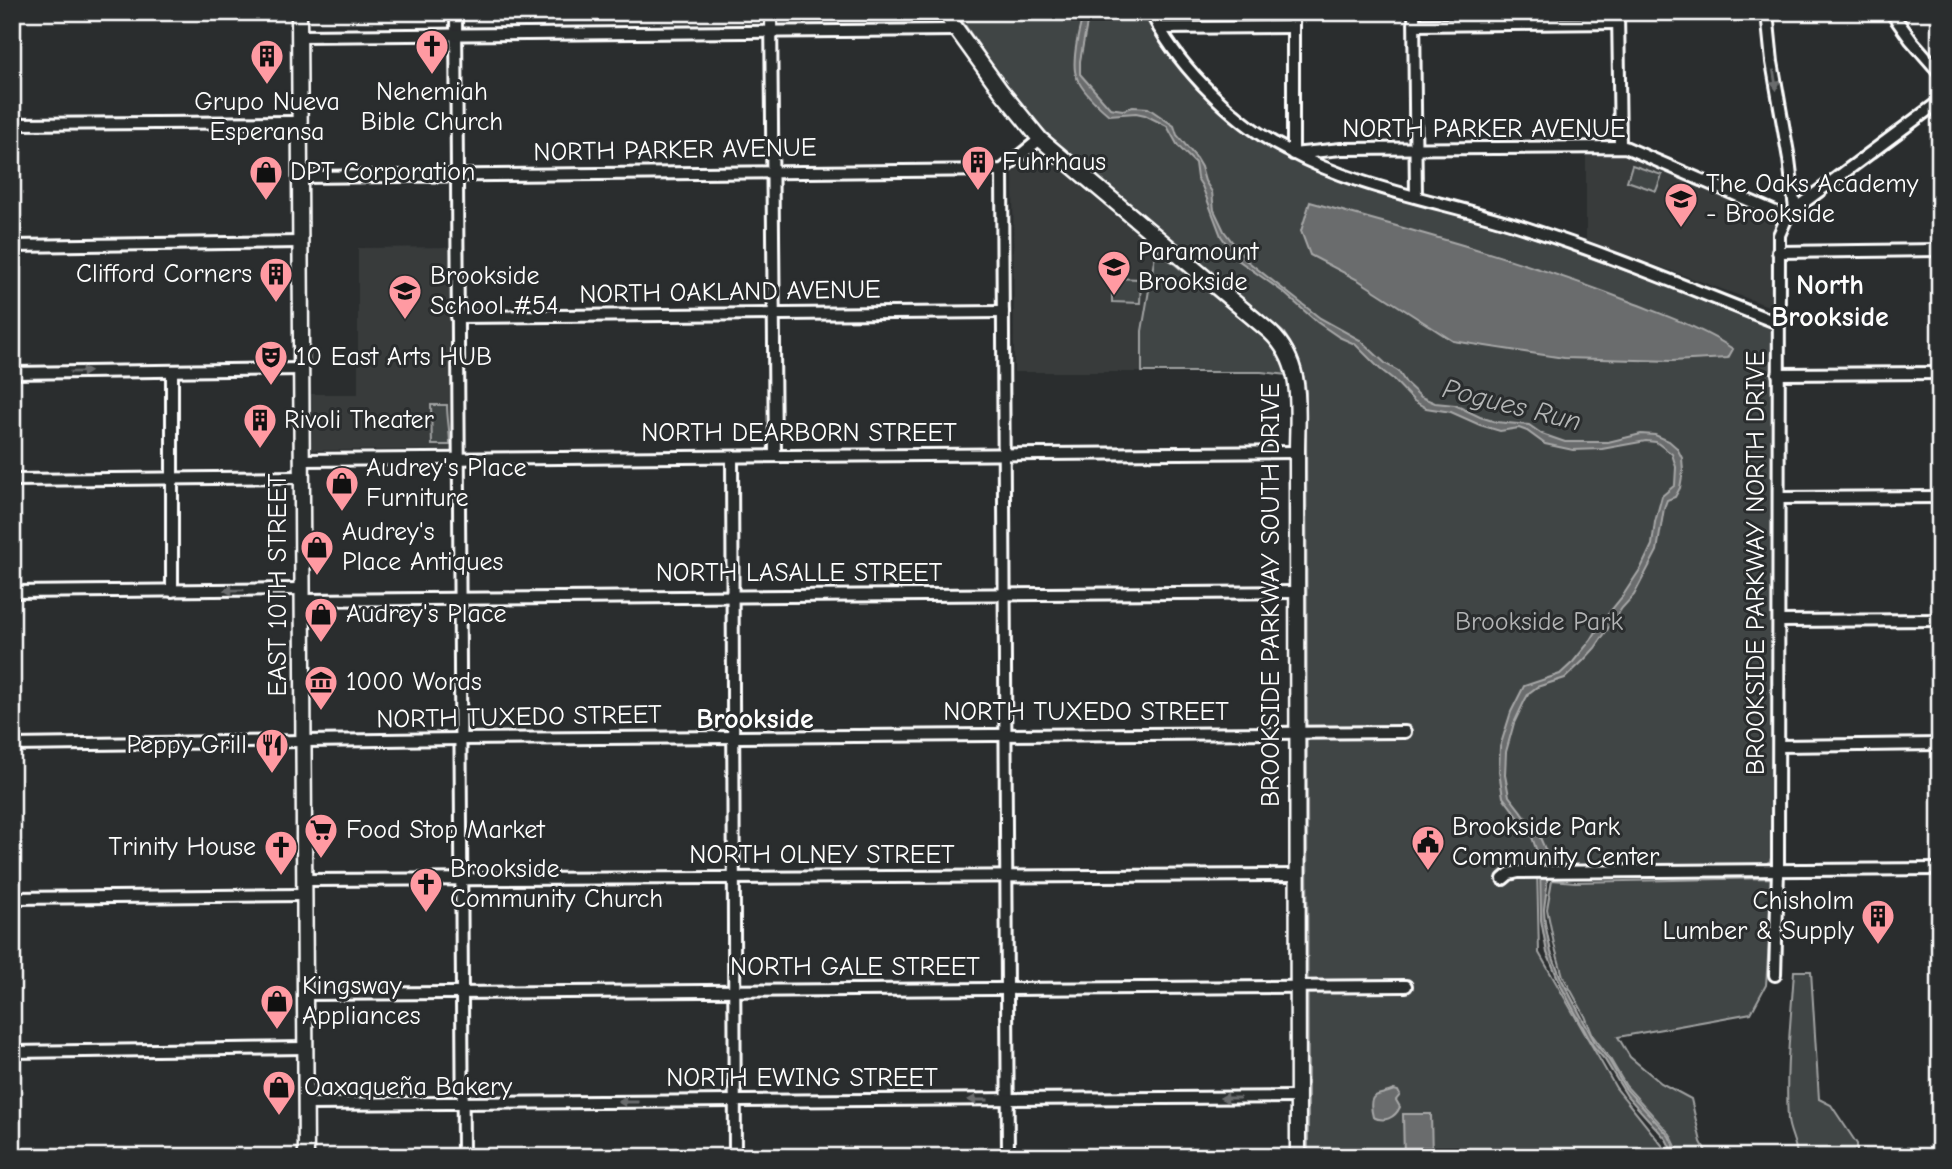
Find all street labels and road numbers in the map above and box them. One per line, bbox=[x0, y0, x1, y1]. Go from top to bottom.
street label: NORTH PARKER AVENUE bbox=[1342, 114, 1626, 144]
street label: NORTH PARKER AVENUE bbox=[533, 133, 817, 167]
street label: NORTH OAKLAND AVENUE bbox=[579, 274, 881, 310]
street label: BROOKSIDE PARKWAY NORTH DRIVE bbox=[1741, 351, 1771, 775]
street label: BROOKSIDE PARKWAY SOUTH DRIVE bbox=[1256, 383, 1286, 807]
street label: NORTH DEARBORN STREET bbox=[641, 418, 957, 448]
street label: EAST 10TH STREET bbox=[263, 473, 293, 696]
street label: NORTH LASALLE STREET bbox=[656, 558, 943, 588]
street label: NORTH TUXEDO STREET bbox=[943, 697, 1229, 727]
street label: NORTH TUXEDO STREET bbox=[376, 700, 662, 734]
street label: NORTH OLNEY STREET bbox=[689, 840, 955, 870]
street label: NORTH GALE STREET bbox=[730, 952, 980, 982]
street label: NORTH EWING STREET bbox=[666, 1063, 938, 1093]

